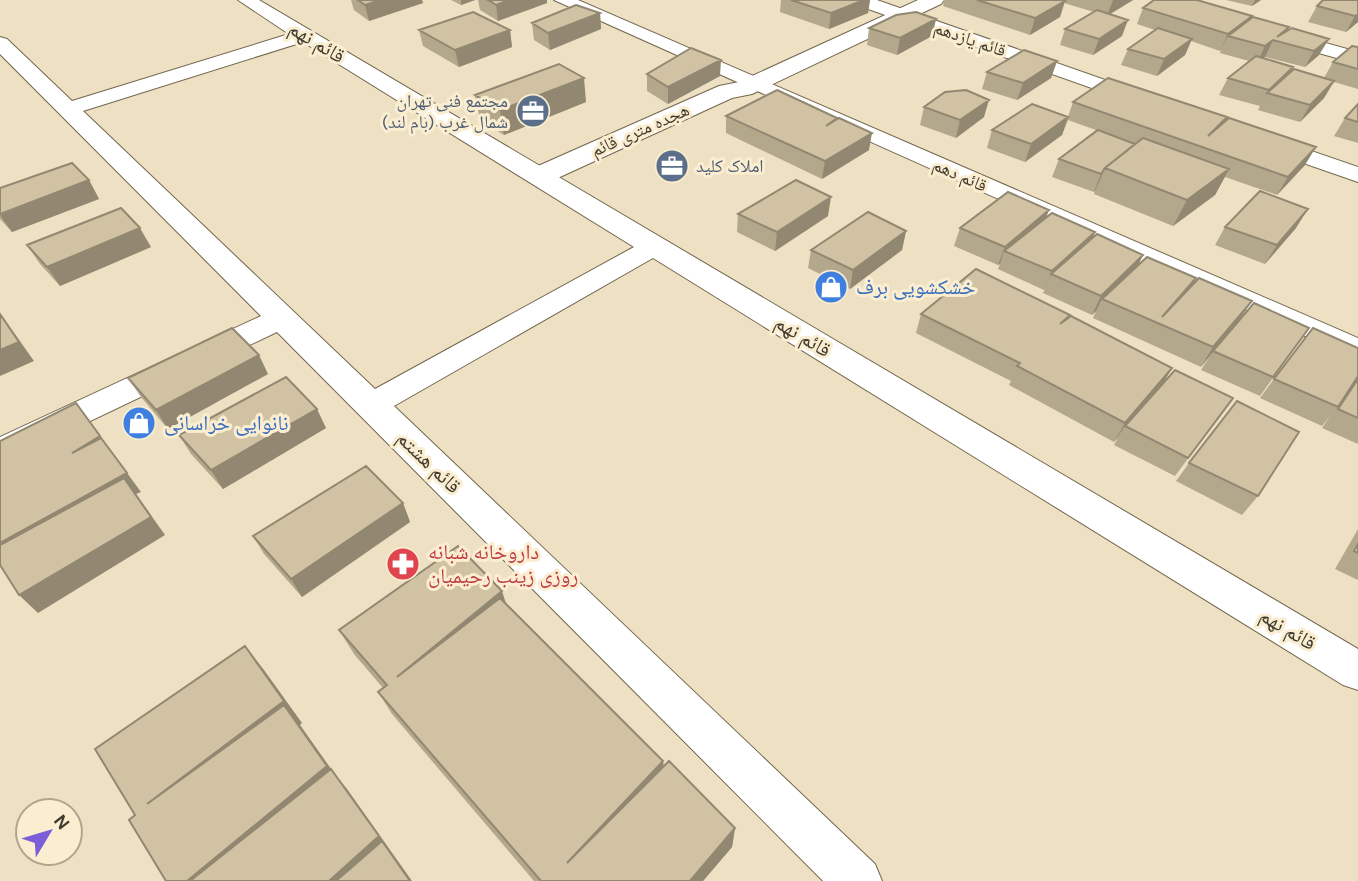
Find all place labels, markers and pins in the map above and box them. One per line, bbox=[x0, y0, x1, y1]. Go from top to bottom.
place label: مجتمع فنی تهران شمال غرب (بام لند) bbox=[382, 90, 508, 134]
office icon: مجتمع فنی تهران شمال غرب (بام لند) bbox=[514, 92, 552, 130]
office icon: املاک کلید bbox=[653, 147, 691, 185]
place label: املاک کلید bbox=[696, 155, 764, 177]
shop icon: خشکشویی برف bbox=[812, 268, 850, 306]
place label: خشکشویی برف bbox=[856, 275, 975, 300]
shop icon: نانوایی خراسانی bbox=[120, 404, 158, 442]
place label: نانوایی خراسانی bbox=[164, 411, 288, 436]
place label: داروخانه شبانه روزی زینب رحیمیان bbox=[428, 540, 578, 588]
pharmacy icon: داروخانه شبانه روزی زینب رحیمیان bbox=[384, 545, 422, 583]

